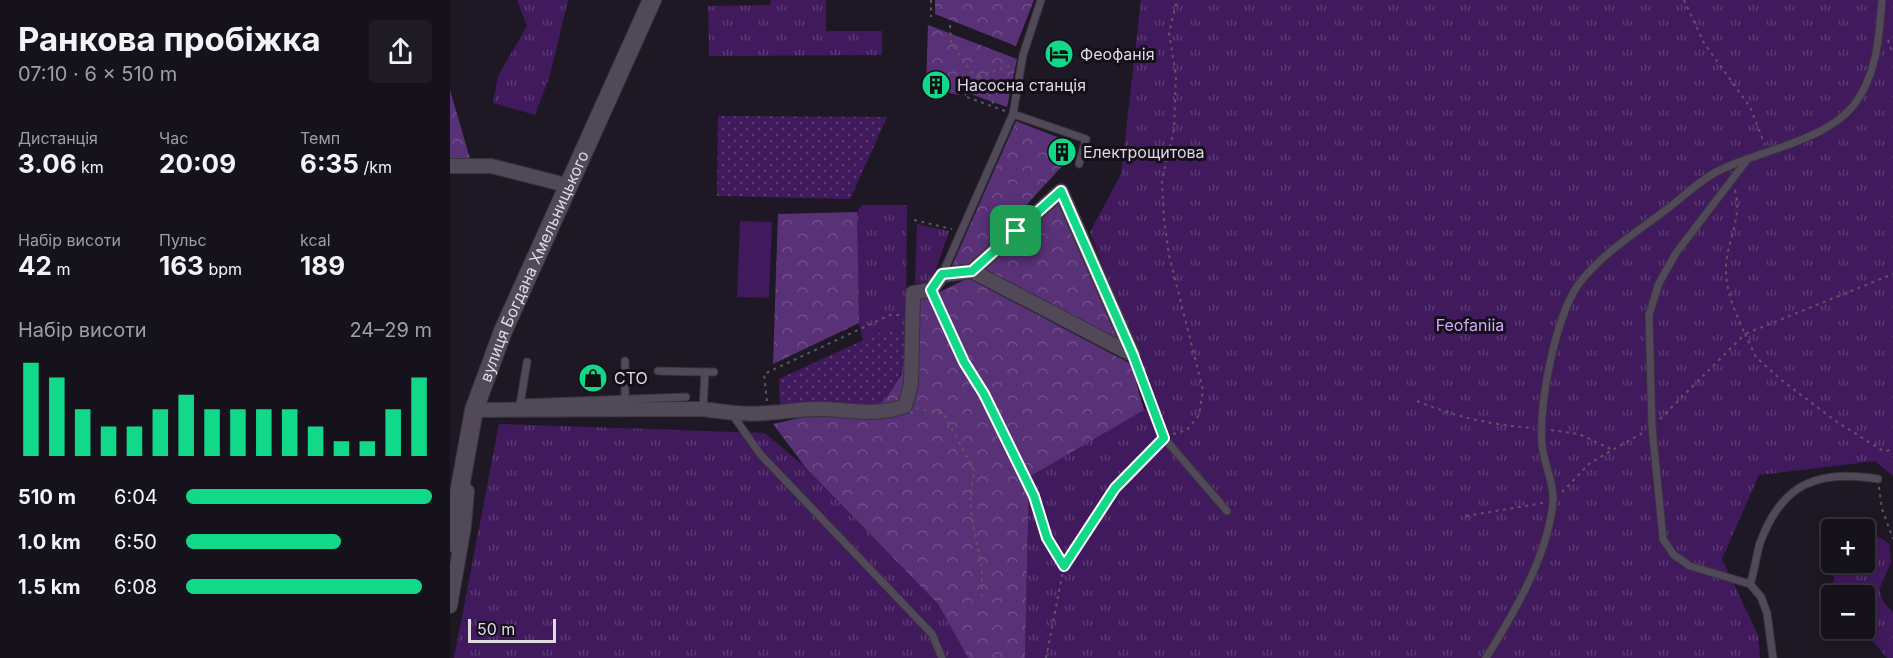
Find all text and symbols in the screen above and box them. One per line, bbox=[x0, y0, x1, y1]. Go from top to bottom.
text: Ранкова пробіжка bbox=[18, 19, 321, 59]
button: share bbox=[369, 20, 432, 83]
hotel icon: Феофанія bbox=[1043, 38, 1075, 70]
place label: Феофанія bbox=[1080, 44, 1155, 64]
text: 07:10 · 6 × 510 m bbox=[18, 62, 177, 86]
building icon: Насосна станція bbox=[920, 69, 952, 101]
place label: Насосна станція bbox=[957, 75, 1086, 95]
text: Дистанція bbox=[18, 128, 98, 148]
text: Час bbox=[159, 128, 188, 148]
text: Темп bbox=[300, 128, 340, 148]
building icon: Електрощитова bbox=[1046, 136, 1078, 168]
place label: Електрощитова bbox=[1083, 142, 1205, 162]
street label: вулиця Богдана Хмельницького bbox=[475, 147, 593, 385]
text: 3.06 bbox=[18, 148, 77, 179]
text: 20:09 bbox=[159, 148, 236, 179]
text: 6:35 bbox=[300, 148, 359, 179]
text: km bbox=[77, 157, 104, 177]
text: /km bbox=[359, 157, 392, 177]
pin bbox=[990, 205, 1041, 256]
icon: arrive bbox=[999, 214, 1032, 247]
text: Набір висоти bbox=[18, 230, 121, 250]
text: Пульс bbox=[159, 230, 207, 250]
text: kcal bbox=[300, 230, 331, 250]
text: 42 bbox=[18, 250, 52, 281]
text: 163 bbox=[159, 250, 204, 281]
text: 189 bbox=[300, 250, 345, 281]
text: m bbox=[52, 259, 70, 279]
text: bpm bbox=[204, 259, 242, 279]
park label: Feofaniia bbox=[1436, 315, 1504, 335]
text: Набір висоти bbox=[18, 318, 147, 342]
text: 24–29 m bbox=[349, 318, 432, 342]
shop icon: СТО bbox=[577, 362, 609, 394]
place label: СТО bbox=[614, 368, 648, 388]
text: 510 m bbox=[18, 485, 76, 509]
text: 6:04 bbox=[114, 485, 158, 509]
map controls bbox=[1821, 519, 1875, 639]
button: + bbox=[1821, 519, 1875, 573]
text: 1.0 km bbox=[18, 530, 81, 554]
text: 6:50 bbox=[114, 530, 157, 554]
text: 1.5 km bbox=[18, 575, 81, 599]
text: 6:08 bbox=[114, 575, 157, 599]
button: − bbox=[1821, 585, 1875, 639]
scale bar bbox=[468, 616, 556, 644]
text: 50 m bbox=[477, 619, 515, 639]

